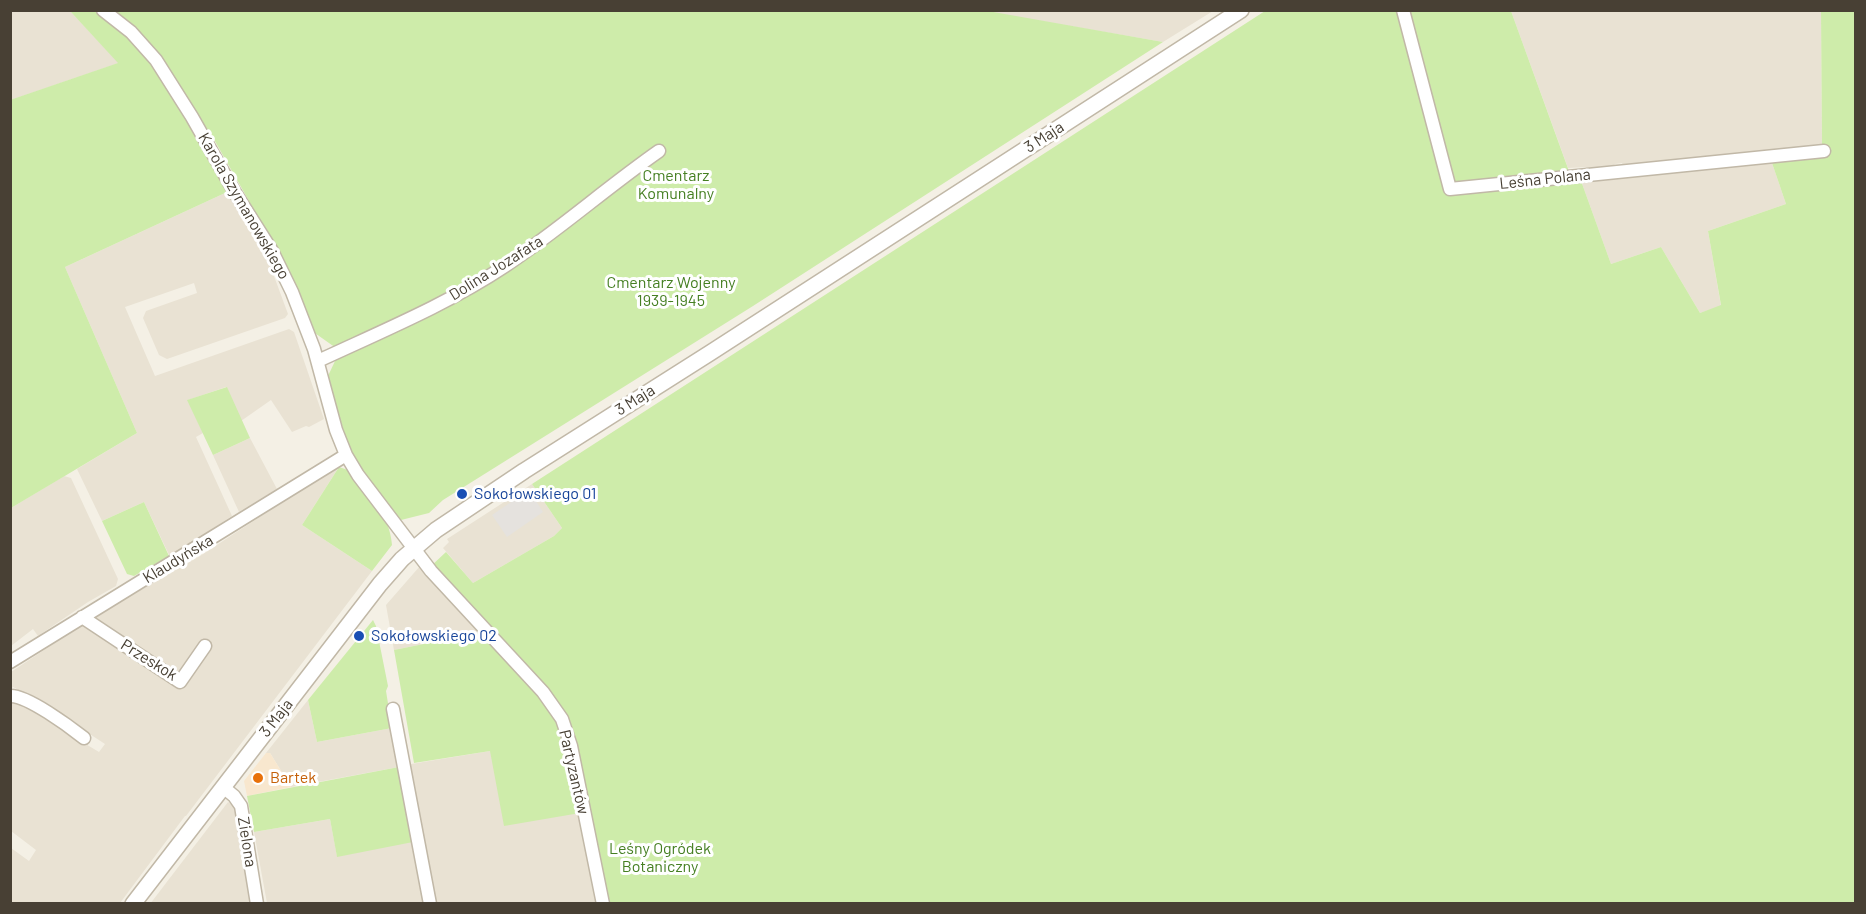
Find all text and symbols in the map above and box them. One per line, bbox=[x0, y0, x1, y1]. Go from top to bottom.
street label: 3 Maja bbox=[1021, 117, 1067, 157]
street label: Karola Szymanowskiego bbox=[194, 129, 294, 283]
street label: Leśna Polana bbox=[1498, 165, 1592, 193]
park label: Cmentarz Komunalny bbox=[638, 166, 714, 204]
street label: Dolina Jozafata bbox=[446, 231, 546, 305]
park label: Cmentarz Wojenny 1939-1945 bbox=[606, 273, 736, 311]
street label: 3 Maja bbox=[612, 380, 658, 420]
place label: Sokołowskiego 01 bbox=[474, 484, 596, 504]
marker: Sokołowskiego 01 bbox=[455, 487, 469, 501]
street label: Klaudyńska bbox=[139, 531, 217, 587]
place label: Sokołowskiego 02 bbox=[371, 626, 497, 646]
marker: Sokołowskiego 02 bbox=[352, 629, 366, 643]
street label: Przeskok bbox=[117, 635, 181, 685]
street label: 3 Maja bbox=[255, 695, 297, 741]
street label: Partyzantów bbox=[555, 728, 593, 816]
place label: Bartek bbox=[270, 768, 316, 788]
marker: Bartek bbox=[251, 771, 265, 785]
street label: Zielona bbox=[234, 816, 260, 868]
park label: Leśny Ogródek Botaniczny bbox=[609, 839, 711, 877]

